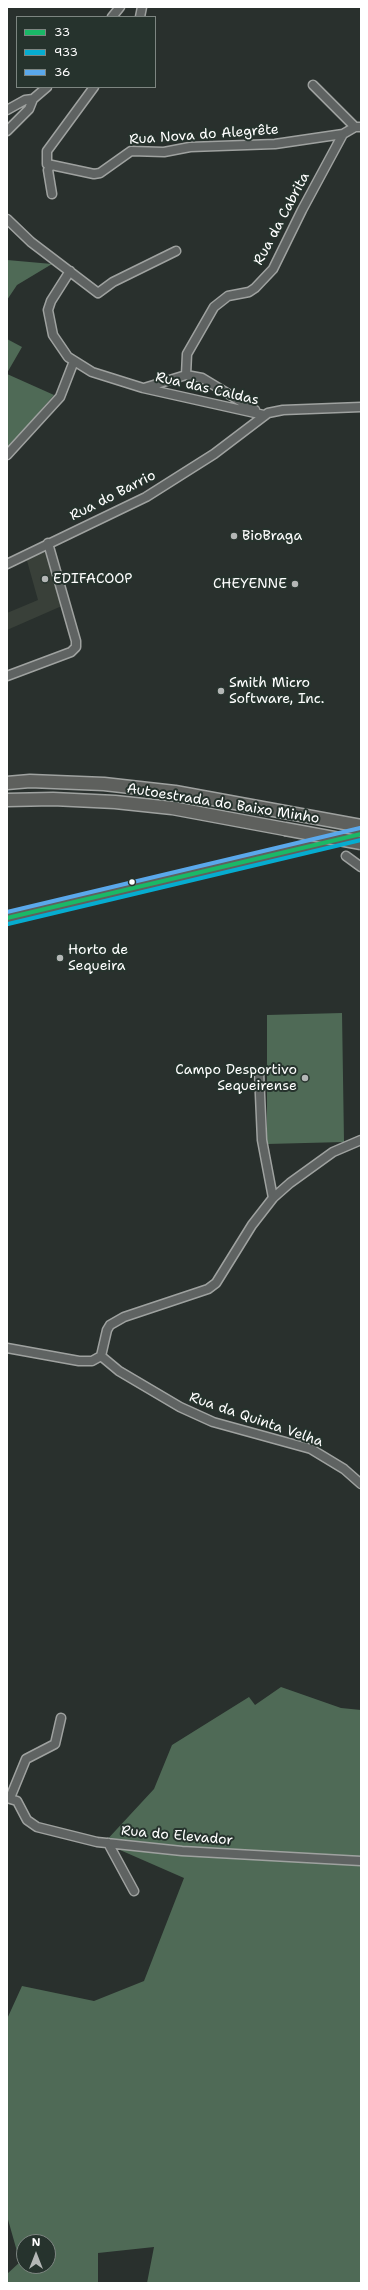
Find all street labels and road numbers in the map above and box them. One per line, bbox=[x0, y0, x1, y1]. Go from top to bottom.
street label: Rua Nova do Alegrête bbox=[129, 121, 279, 149]
street label: Rua da Cabrita bbox=[250, 170, 314, 268]
street label: Rua das Caldas bbox=[154, 369, 260, 409]
street label: Rua do Barrio bbox=[67, 467, 159, 525]
street label: Autoestrada do Baixo Minho bbox=[125, 780, 321, 828]
street label: Rua da Quinta Velha bbox=[187, 1389, 325, 1451]
street label: Rua do Elevador bbox=[120, 1823, 234, 1849]

